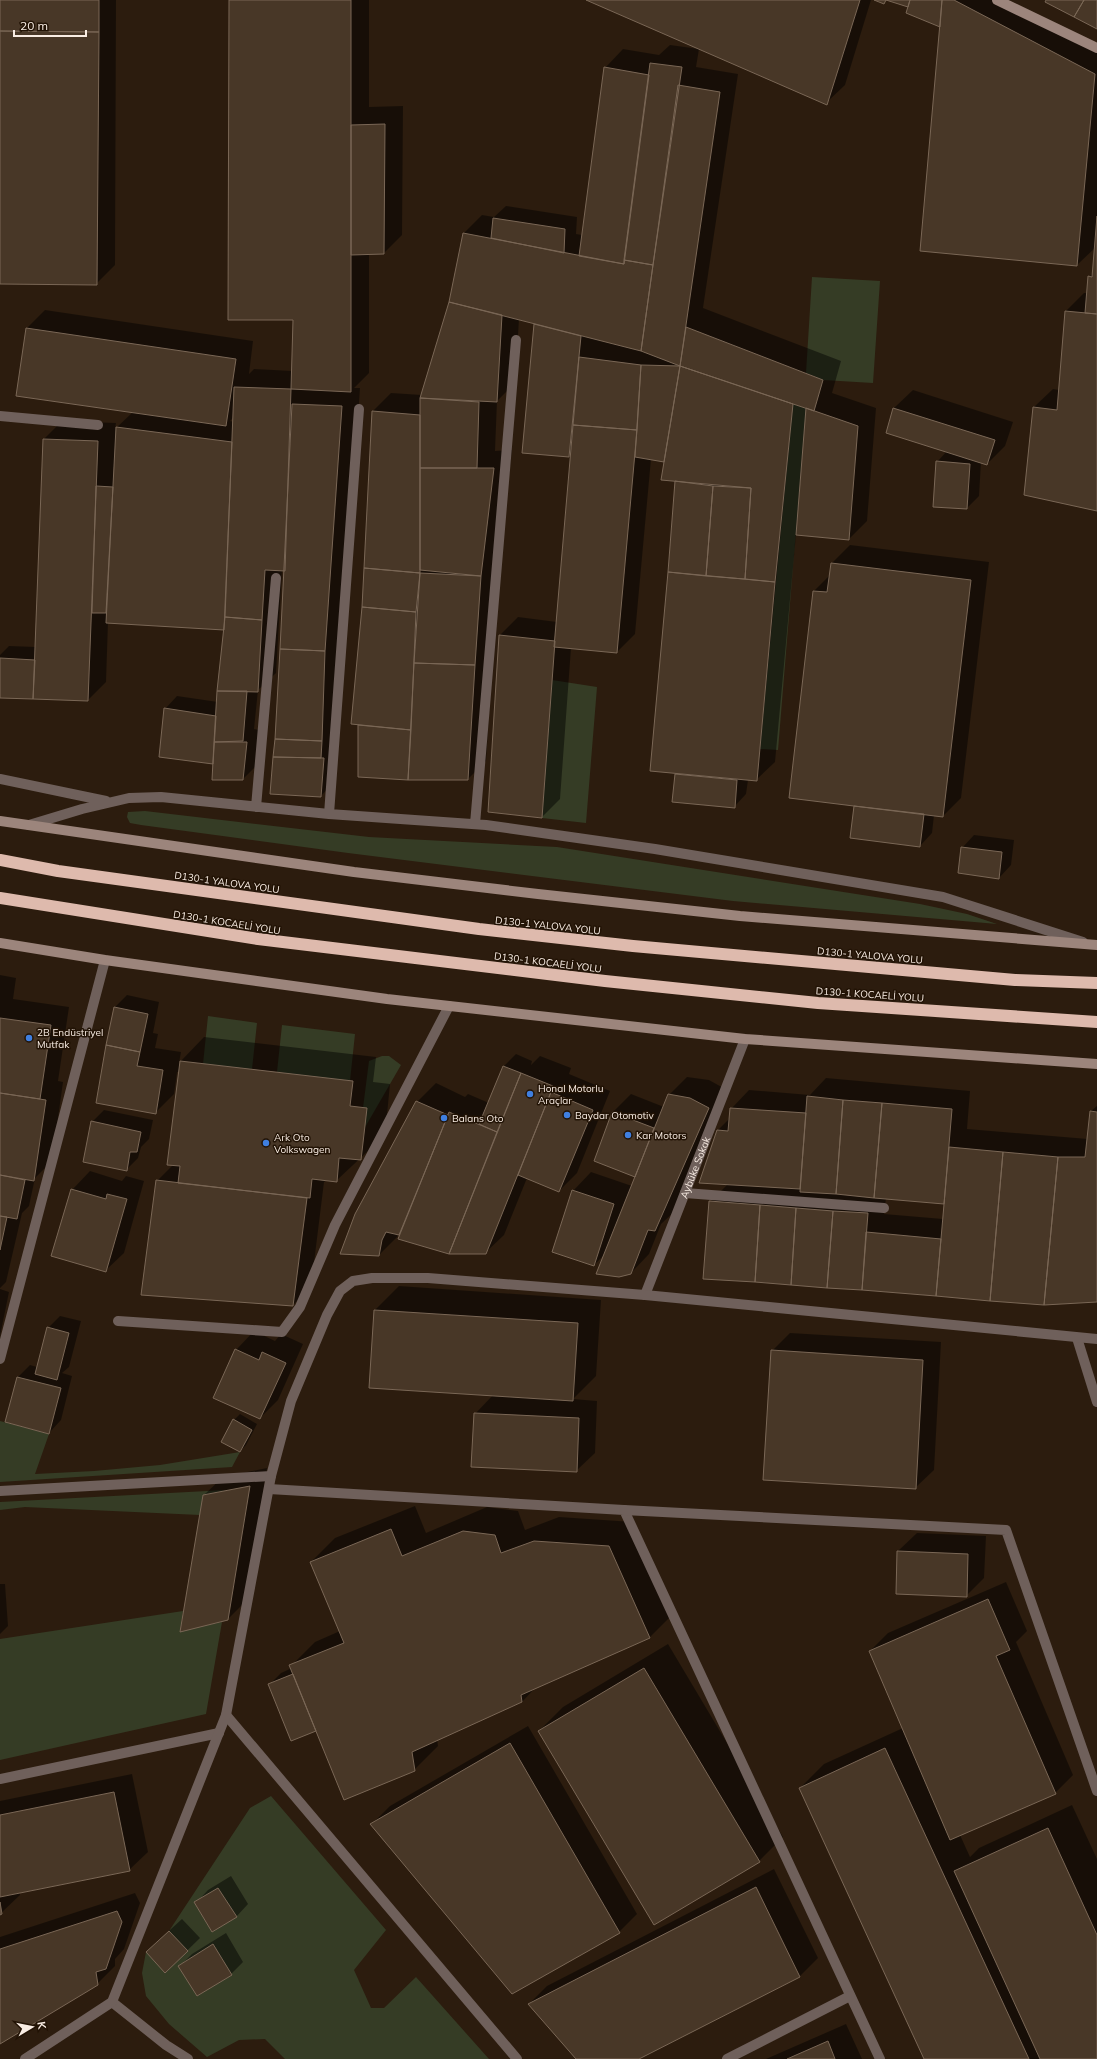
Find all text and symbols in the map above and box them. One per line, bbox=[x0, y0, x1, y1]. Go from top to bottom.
scale bar bbox=[14, 12, 86, 38]
text: 20 m bbox=[20, 18, 48, 33]
street label: D130-1 YALOVA YOLU bbox=[174, 869, 280, 896]
street label: D130-1 KOCAELİ YOLU bbox=[172, 908, 282, 937]
street label: D130-1 YALOVA YOLU bbox=[495, 913, 601, 938]
street label: D130-1 YALOVA YOLU bbox=[817, 944, 923, 967]
street label: D130-1 KOCAELİ YOLU bbox=[493, 949, 603, 976]
street label: D130-1 KOCAELİ YOLU bbox=[815, 984, 925, 1005]
place label: 2B Endüstriyel Mutfak bbox=[37, 1026, 103, 1051]
marker: 2B Endüstriyel Mutfak bbox=[24, 1033, 34, 1043]
place label: Honal Motorlu Araçlar bbox=[538, 1082, 603, 1107]
marker: Honal Motorlu Araçlar bbox=[525, 1089, 535, 1099]
place label: Baydar Otomotiv bbox=[575, 1109, 654, 1122]
marker: Baydar Otomotiv bbox=[562, 1110, 572, 1120]
place label: Balans Oto bbox=[452, 1112, 504, 1125]
marker: Balans Oto bbox=[439, 1113, 449, 1123]
place label: Kar Motors bbox=[636, 1129, 687, 1142]
marker: Kar Motors bbox=[623, 1130, 633, 1140]
place label: Ark Oto Volkswagen bbox=[274, 1131, 330, 1156]
street label: Aybüke Sokak bbox=[677, 1134, 714, 1200]
marker: Ark Oto Volkswagen bbox=[261, 1138, 271, 1148]
north arrow bbox=[12, 2007, 52, 2047]
text: K bbox=[34, 2020, 49, 2031]

